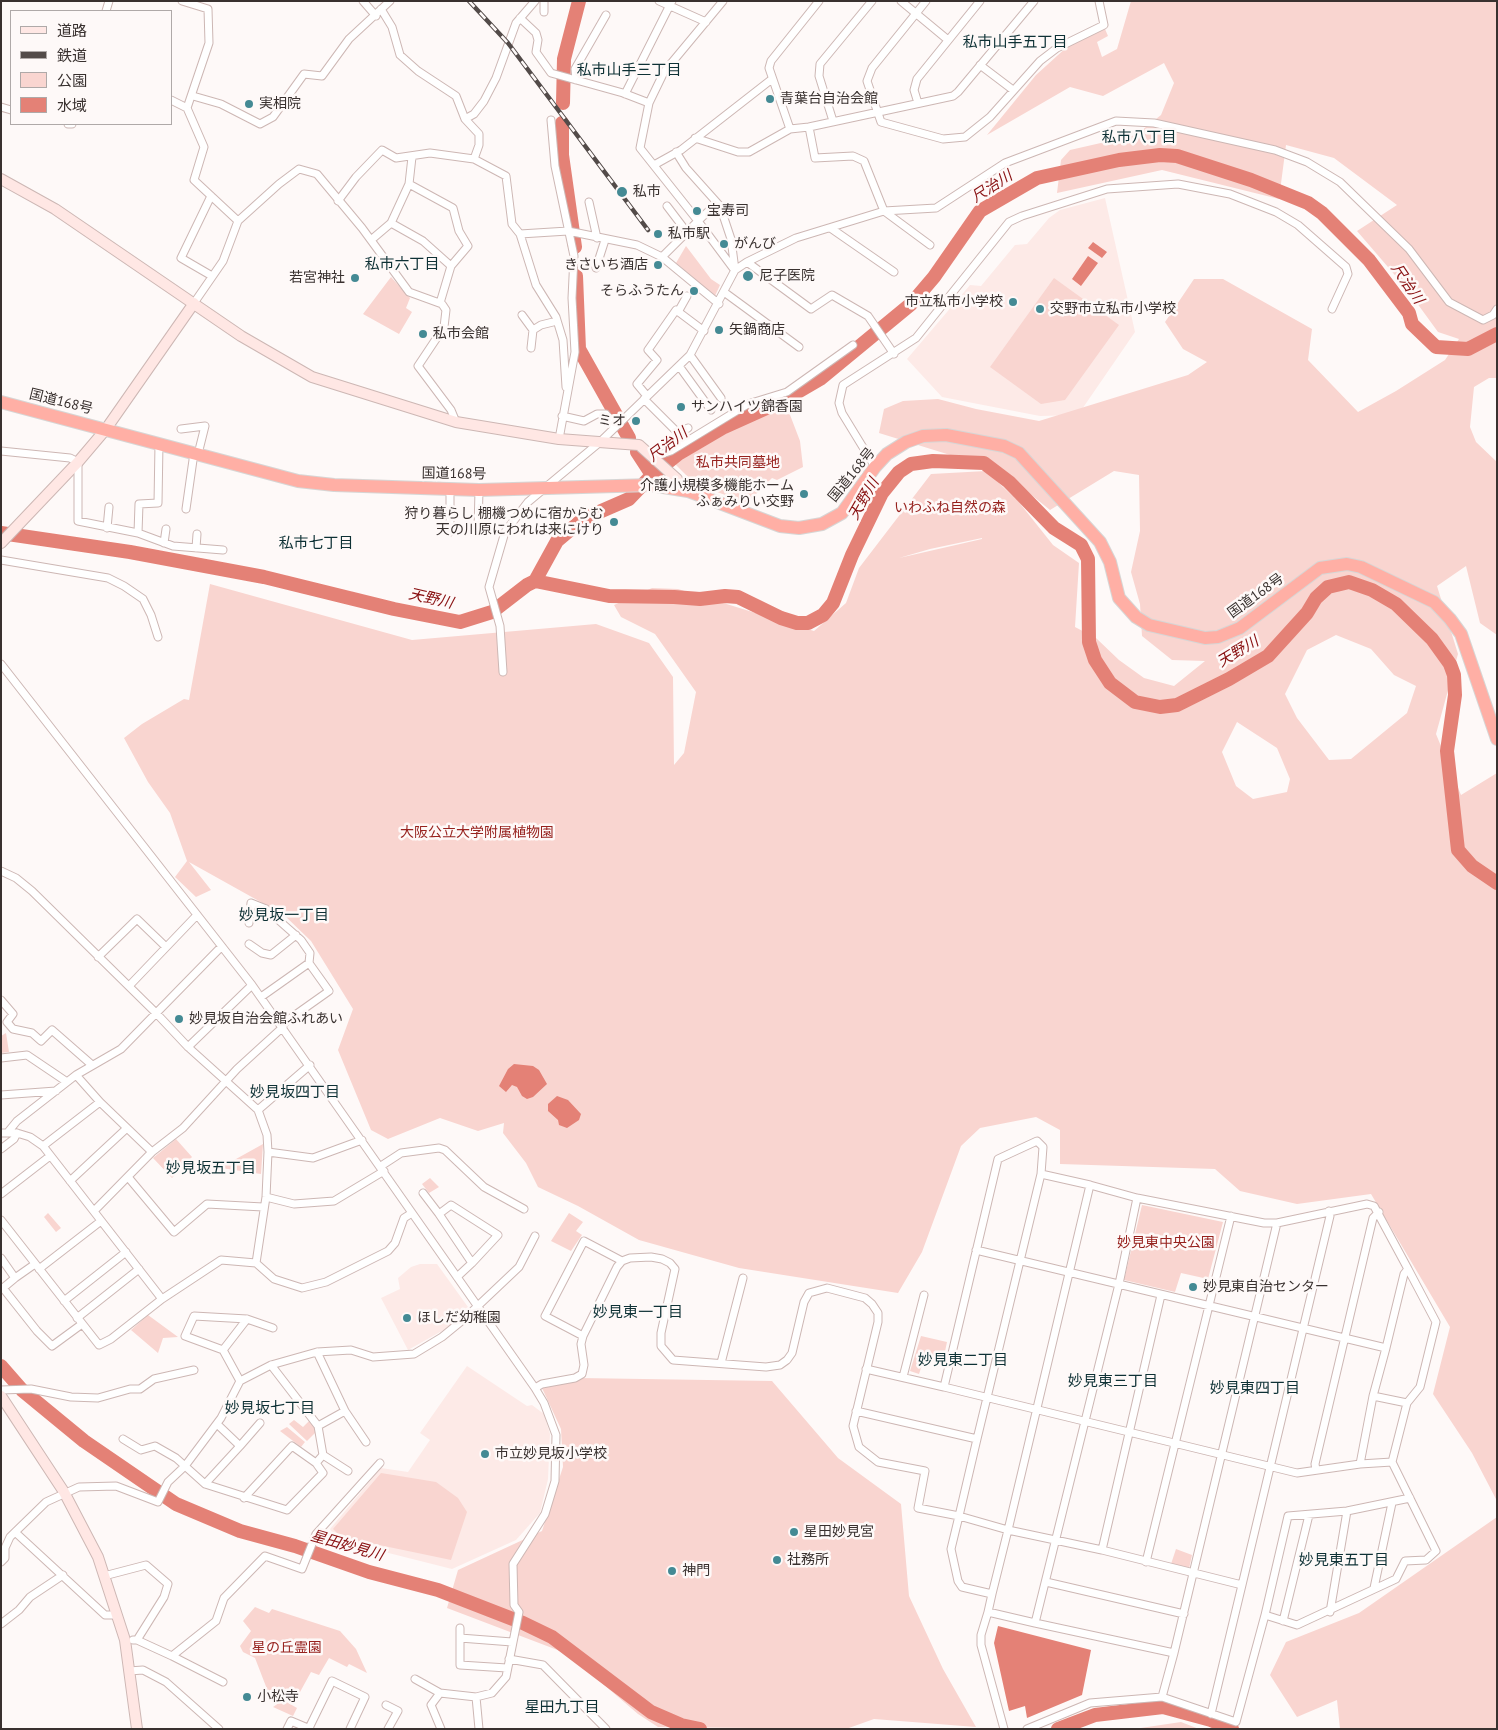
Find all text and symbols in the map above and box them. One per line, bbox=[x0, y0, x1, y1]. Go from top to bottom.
legend bbox=[10, 10, 172, 125]
text: 道路 bbox=[57, 21, 87, 40]
district label: 私市山手五丁目 bbox=[963, 34, 1067, 52]
text: 鉄道 bbox=[57, 46, 87, 65]
district label: 私市山手三丁目 bbox=[577, 62, 681, 80]
text: 公園 bbox=[57, 71, 87, 90]
place label: 青葉台自治会館 bbox=[780, 91, 878, 107]
marker: 青葉台自治会館 bbox=[764, 93, 776, 105]
text: 水域 bbox=[57, 96, 87, 115]
place label: 実相院 bbox=[259, 96, 301, 112]
marker: 実相院 bbox=[243, 98, 255, 110]
district label: 私市八丁目 bbox=[1102, 129, 1176, 147]
water label: 尺治川 bbox=[968, 167, 1016, 207]
place label: 私市 bbox=[633, 184, 661, 200]
marker: 私市 bbox=[615, 185, 629, 199]
place label: 宝寿司 bbox=[707, 203, 749, 219]
marker: 宝寿司 bbox=[691, 205, 703, 217]
place label: 私市駅 bbox=[668, 226, 710, 242]
marker: 私市駅 bbox=[652, 228, 664, 240]
place label: がんび bbox=[734, 236, 776, 252]
marker: がんび bbox=[718, 238, 730, 250]
district label: 私市六丁目 bbox=[365, 256, 439, 274]
place label: きさいち酒店 bbox=[564, 257, 648, 273]
marker: きさいち酒店 bbox=[652, 259, 664, 271]
water label: 尺治川 bbox=[1387, 260, 1427, 308]
place label: 尼子医院 bbox=[759, 268, 815, 284]
marker: 尼子医院 bbox=[741, 269, 755, 283]
place label: 若宮神社 bbox=[289, 270, 345, 286]
marker: 若宮神社 bbox=[349, 272, 361, 284]
place label: そらふうたん bbox=[600, 283, 684, 299]
marker: そらふうたん bbox=[688, 285, 700, 297]
place label: 市立私市小学校 bbox=[905, 294, 1003, 310]
marker: 市立私市小学校 bbox=[1007, 296, 1019, 308]
place label: 交野市立私市小学校 bbox=[1050, 301, 1176, 317]
marker: 交野市立私市小学校 bbox=[1034, 303, 1046, 315]
place label: 矢鍋商店 bbox=[729, 322, 785, 338]
marker: 矢鍋商店 bbox=[713, 324, 725, 336]
place label: 私市会館 bbox=[433, 326, 489, 342]
marker: 私市会館 bbox=[417, 328, 429, 340]
street label: 国道168号 bbox=[27, 386, 95, 418]
place label: サンハイツ錦香園 bbox=[691, 399, 803, 415]
marker: サンハイツ錦香園 bbox=[675, 401, 687, 413]
place label: ミオ bbox=[598, 413, 626, 429]
marker: ミオ bbox=[630, 415, 642, 427]
water label: 尺治川 bbox=[645, 424, 691, 466]
street label: 国道168号 bbox=[825, 444, 879, 506]
park label: 私市共同墓地 bbox=[696, 455, 780, 471]
street label: 国道168号 bbox=[421, 465, 487, 483]
water label: 天野川 bbox=[845, 475, 883, 523]
place label: 介護小規模多機能ホーム ふぁみりい交野 bbox=[640, 478, 794, 511]
marker: 介護小規模多機能ホーム ふぁみりい交野 bbox=[798, 488, 810, 500]
park label: いわふね自然の森 bbox=[894, 500, 1006, 516]
place label: 狩り暮らし 棚機つめに宿からむ 天の川原にわれは来にけり bbox=[404, 506, 604, 538]
marker: 狩り暮らし 棚機つめに宿からむ 天の川原にわれは来にけり bbox=[608, 516, 620, 528]
district label: 私市七丁目 bbox=[279, 535, 353, 553]
street label: 国道168号 bbox=[1225, 570, 1287, 622]
water label: 天野川 bbox=[407, 585, 455, 613]
water label: 天野川 bbox=[1214, 633, 1262, 671]
park label: 大阪公立大学附属植物園 bbox=[400, 825, 554, 841]
district label: 妙見坂一丁目 bbox=[239, 907, 329, 925]
place label: 妙見坂自治会館ふれあい bbox=[189, 1011, 343, 1027]
marker: 妙見坂自治会館ふれあい bbox=[173, 1013, 185, 1025]
district label: 妙見坂四丁目 bbox=[250, 1084, 340, 1102]
district label: 妙見坂五丁目 bbox=[166, 1160, 256, 1178]
park label: 妙見東中央公園 bbox=[1117, 1235, 1215, 1251]
place label: 妙見東自治センター bbox=[1203, 1279, 1329, 1295]
marker: 妙見東自治センター bbox=[1187, 1281, 1199, 1293]
district label: 妙見東一丁目 bbox=[593, 1304, 683, 1322]
place label: ほしだ幼稚園 bbox=[417, 1310, 501, 1326]
marker: ほしだ幼稚園 bbox=[401, 1312, 413, 1324]
district label: 妙見東二丁目 bbox=[918, 1352, 1008, 1370]
district label: 妙見東三丁目 bbox=[1068, 1373, 1158, 1391]
district label: 妙見東四丁目 bbox=[1210, 1380, 1300, 1398]
district label: 妙見坂七丁目 bbox=[225, 1400, 315, 1418]
place label: 市立妙見坂小学校 bbox=[495, 1446, 607, 1462]
marker: 市立妙見坂小学校 bbox=[479, 1448, 491, 1460]
place label: 星田妙見宮 bbox=[804, 1524, 874, 1540]
marker: 星田妙見宮 bbox=[788, 1526, 800, 1538]
water label: 星田妙見川 bbox=[308, 1527, 386, 1565]
place label: 社務所 bbox=[787, 1552, 829, 1568]
district label: 妙見東五丁目 bbox=[1299, 1552, 1389, 1570]
marker: 社務所 bbox=[771, 1554, 783, 1566]
place label: 神門 bbox=[682, 1563, 710, 1579]
marker: 神門 bbox=[666, 1565, 678, 1577]
park label: 星の丘霊園 bbox=[252, 1640, 322, 1656]
place label: 小松寺 bbox=[257, 1689, 299, 1705]
marker: 小松寺 bbox=[241, 1691, 253, 1703]
district label: 星田九丁目 bbox=[525, 1699, 599, 1717]

